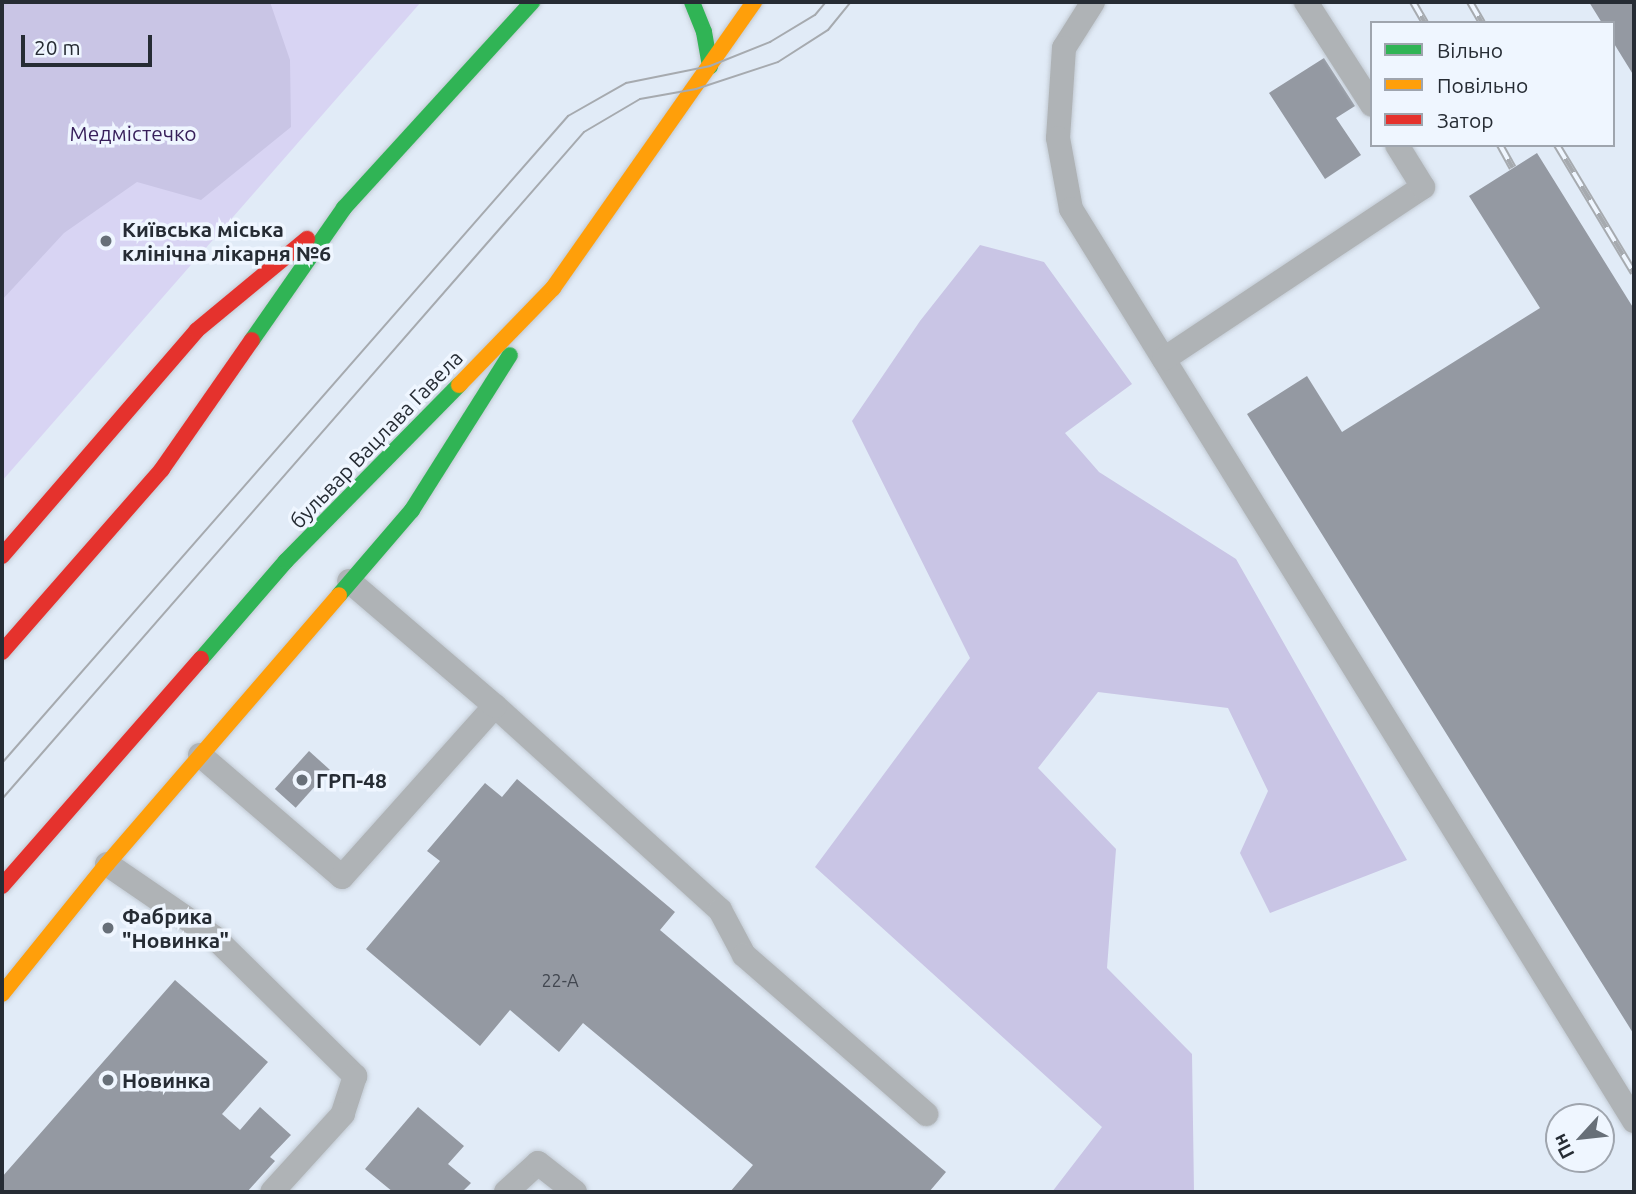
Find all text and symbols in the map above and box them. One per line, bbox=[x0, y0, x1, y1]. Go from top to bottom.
scale bar bbox=[24, 21, 156, 65]
legend bbox=[1370, 21, 1615, 147]
text: 20 m bbox=[34, 35, 81, 59]
text: Вільно bbox=[1437, 38, 1503, 62]
text: Повільно bbox=[1437, 73, 1528, 97]
text: Затор bbox=[1437, 108, 1493, 132]
park label: Медмістечко bbox=[69, 120, 197, 146]
place label: Київська міська клінічна лікарня №6 bbox=[122, 216, 331, 266]
marker: Київська міська клінічна лікарня №6 bbox=[96, 231, 116, 251]
street label: бульвар Вацлава Гавела bbox=[284, 345, 468, 533]
place label: ГРП-48 bbox=[316, 767, 387, 793]
marker: ГРП-48 bbox=[294, 772, 310, 788]
place label: Фабрика "Новинка" bbox=[122, 903, 229, 953]
marker: Фабрика "Новинка" bbox=[100, 920, 116, 936]
house number: 22-А bbox=[541, 969, 579, 991]
place label: Новинка bbox=[122, 1067, 211, 1093]
marker: Новинка bbox=[100, 1072, 116, 1088]
north arrow bbox=[1545, 1103, 1615, 1173]
text: Пн bbox=[1548, 1131, 1579, 1163]

